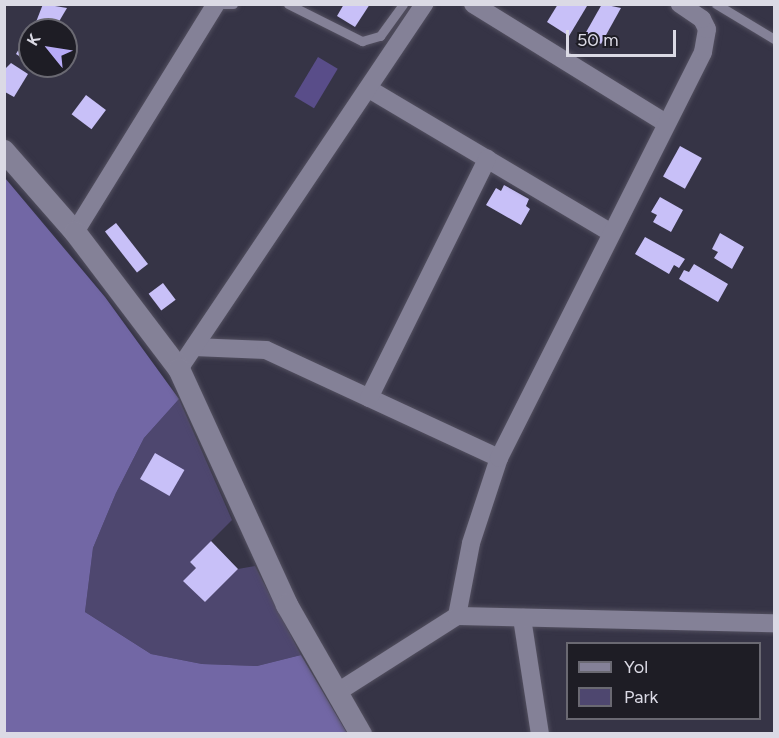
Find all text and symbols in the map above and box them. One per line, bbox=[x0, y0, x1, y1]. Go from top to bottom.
north arrow bbox=[18, 18, 78, 78]
scale bar bbox=[569, 18, 678, 56]
text: 50 m bbox=[577, 29, 619, 51]
text: K bbox=[23, 30, 45, 49]
legend bbox=[566, 642, 761, 720]
text: Yol bbox=[624, 656, 648, 678]
text: Park bbox=[624, 686, 658, 708]

